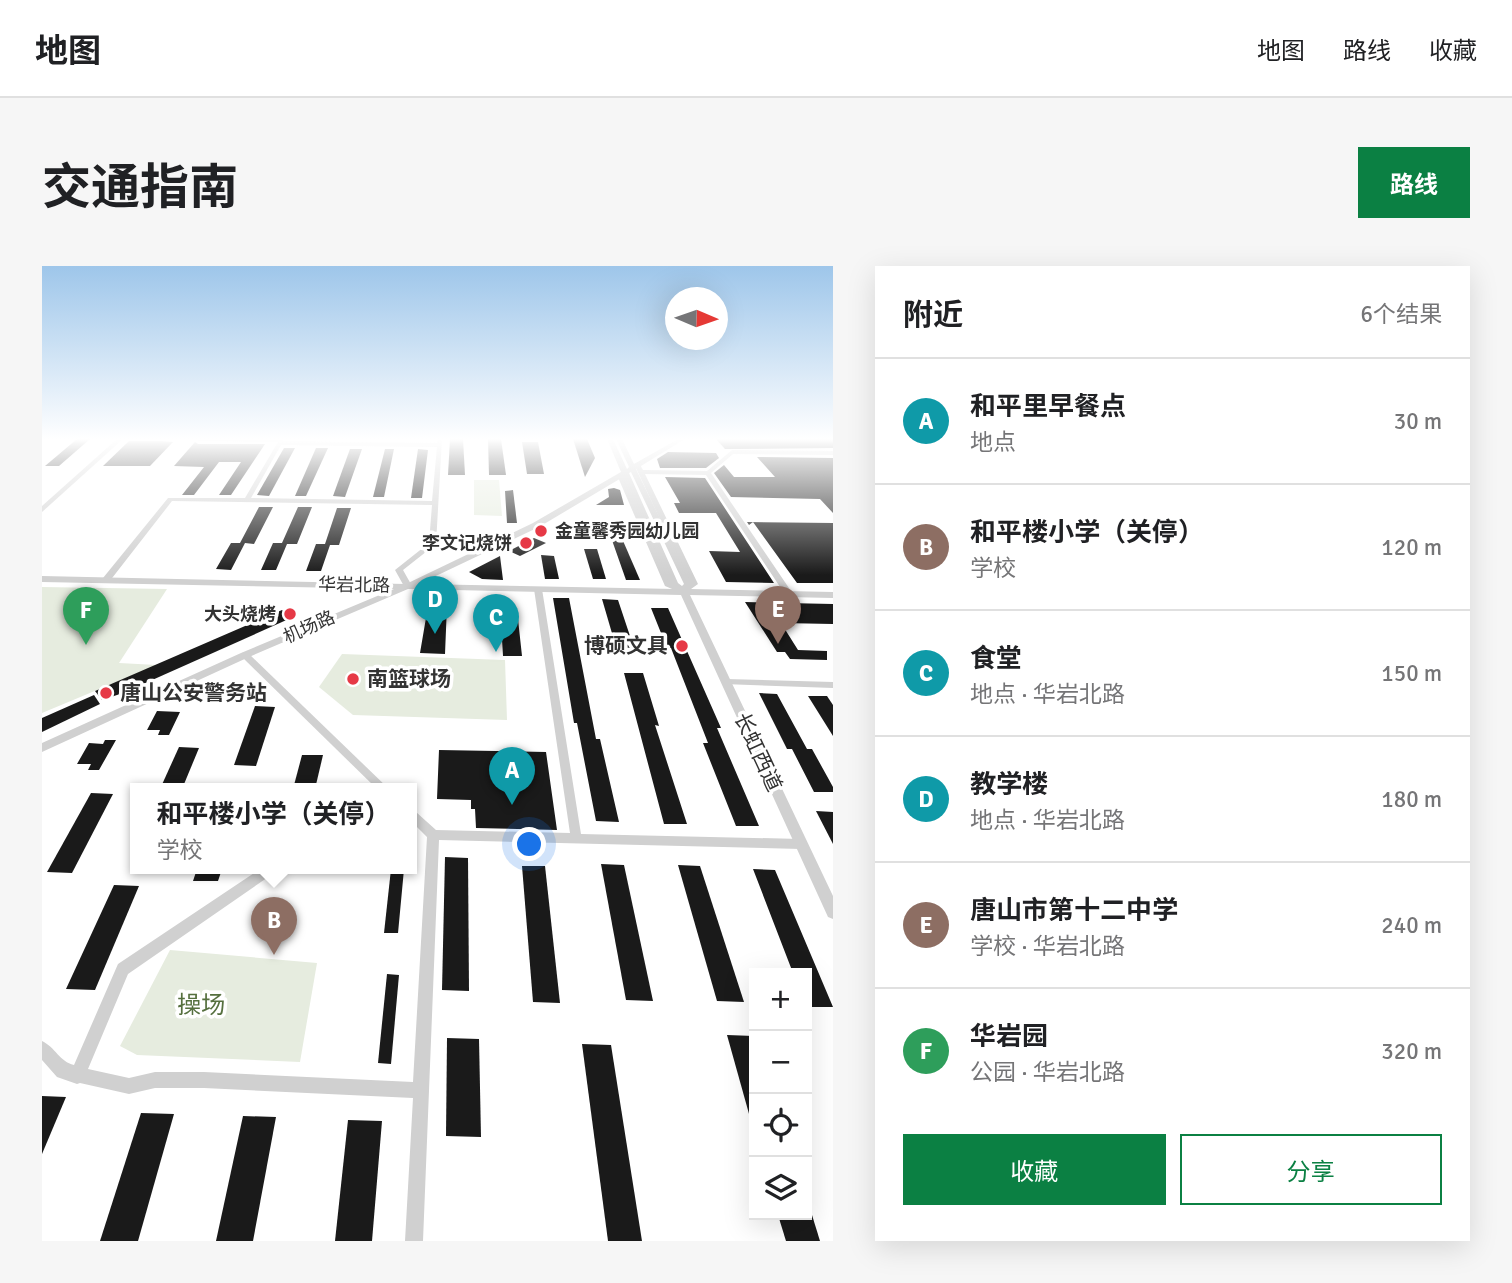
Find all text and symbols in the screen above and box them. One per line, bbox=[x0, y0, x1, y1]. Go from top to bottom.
text: 地图 bbox=[35, 31, 101, 72]
text: 地图 bbox=[1257, 36, 1305, 66]
text: 路线 bbox=[1343, 36, 1391, 66]
text: 收藏 bbox=[1429, 36, 1477, 66]
button: 路线 bbox=[1358, 147, 1470, 218]
text: 交通指南 bbox=[42, 158, 238, 218]
north arrow bbox=[665, 287, 728, 350]
text: 附近 bbox=[903, 297, 963, 334]
text: 6个结果 bbox=[1361, 300, 1442, 329]
text: 和平里早餐点 bbox=[970, 391, 1126, 423]
text: A bbox=[919, 407, 933, 436]
text: 30 m bbox=[1394, 407, 1442, 436]
text: 地点 bbox=[970, 428, 1016, 457]
text: 和平楼小学（关停） bbox=[970, 517, 1204, 549]
place label: 金童馨秀园幼儿园 bbox=[555, 520, 699, 542]
marker: 金童馨秀园幼儿园 bbox=[533, 523, 549, 539]
place label: 李文记烧饼 bbox=[422, 532, 512, 554]
text: B bbox=[919, 533, 933, 562]
text: 120 m bbox=[1381, 533, 1442, 562]
marker: 李文记烧饼 bbox=[518, 535, 534, 551]
text: 学校 bbox=[970, 554, 1016, 583]
street label: 华岩北路 bbox=[318, 573, 390, 597]
pin: D bbox=[412, 576, 458, 634]
pin: E bbox=[755, 586, 801, 644]
pin: F bbox=[63, 587, 109, 645]
pin: C bbox=[473, 594, 519, 652]
place label: 大头烧烤 bbox=[204, 603, 276, 625]
street label: 机场路 bbox=[280, 606, 338, 648]
marker: 大头烧烤 bbox=[282, 606, 298, 622]
place label: 博硕文具 bbox=[584, 633, 668, 659]
marker: 博硕文具 bbox=[674, 638, 690, 654]
text: 食堂 bbox=[970, 643, 1022, 675]
text: C bbox=[919, 659, 933, 688]
text: 150 m bbox=[1381, 659, 1442, 688]
place label: 南篮球场 bbox=[367, 666, 451, 692]
marker: 南篮球场 bbox=[345, 671, 361, 687]
place label: 唐山公安警务站 bbox=[120, 680, 267, 706]
text: 地点 · 华岩北路 bbox=[970, 680, 1125, 709]
marker: 唐山公安警务站 bbox=[98, 685, 114, 701]
street label: 长虹西道 bbox=[728, 708, 788, 796]
pin: A bbox=[489, 747, 535, 805]
text: 教学楼 bbox=[970, 769, 1048, 801]
popup bbox=[130, 783, 417, 874]
text: D bbox=[918, 785, 934, 814]
text: 180 m bbox=[1381, 785, 1442, 814]
text: 和平楼小学（关停） bbox=[156, 799, 391, 831]
text: 地点 · 华岩北路 bbox=[970, 806, 1125, 835]
your location bbox=[512, 827, 546, 861]
text: 学校 bbox=[156, 836, 202, 865]
text: 唐山市第十二中学 bbox=[970, 895, 1178, 927]
pin: B bbox=[251, 897, 297, 955]
text: E bbox=[919, 911, 933, 940]
text: 240 m bbox=[1381, 911, 1442, 940]
text: 学校 · 华岩北路 bbox=[970, 932, 1125, 961]
map controls bbox=[749, 968, 812, 1220]
button: + bbox=[749, 968, 812, 1031]
park label: 操场 bbox=[177, 990, 225, 1020]
text: 华岩园 bbox=[970, 1021, 1048, 1053]
button: − bbox=[749, 1031, 812, 1094]
text: F bbox=[920, 1037, 932, 1066]
text: 320 m bbox=[1381, 1037, 1442, 1066]
text: 公园 · 华岩北路 bbox=[970, 1058, 1125, 1087]
button: locate bbox=[749, 1094, 812, 1157]
button: 收藏 bbox=[903, 1134, 1166, 1205]
button: 分享 bbox=[1180, 1134, 1442, 1205]
button: layers bbox=[749, 1157, 812, 1220]

